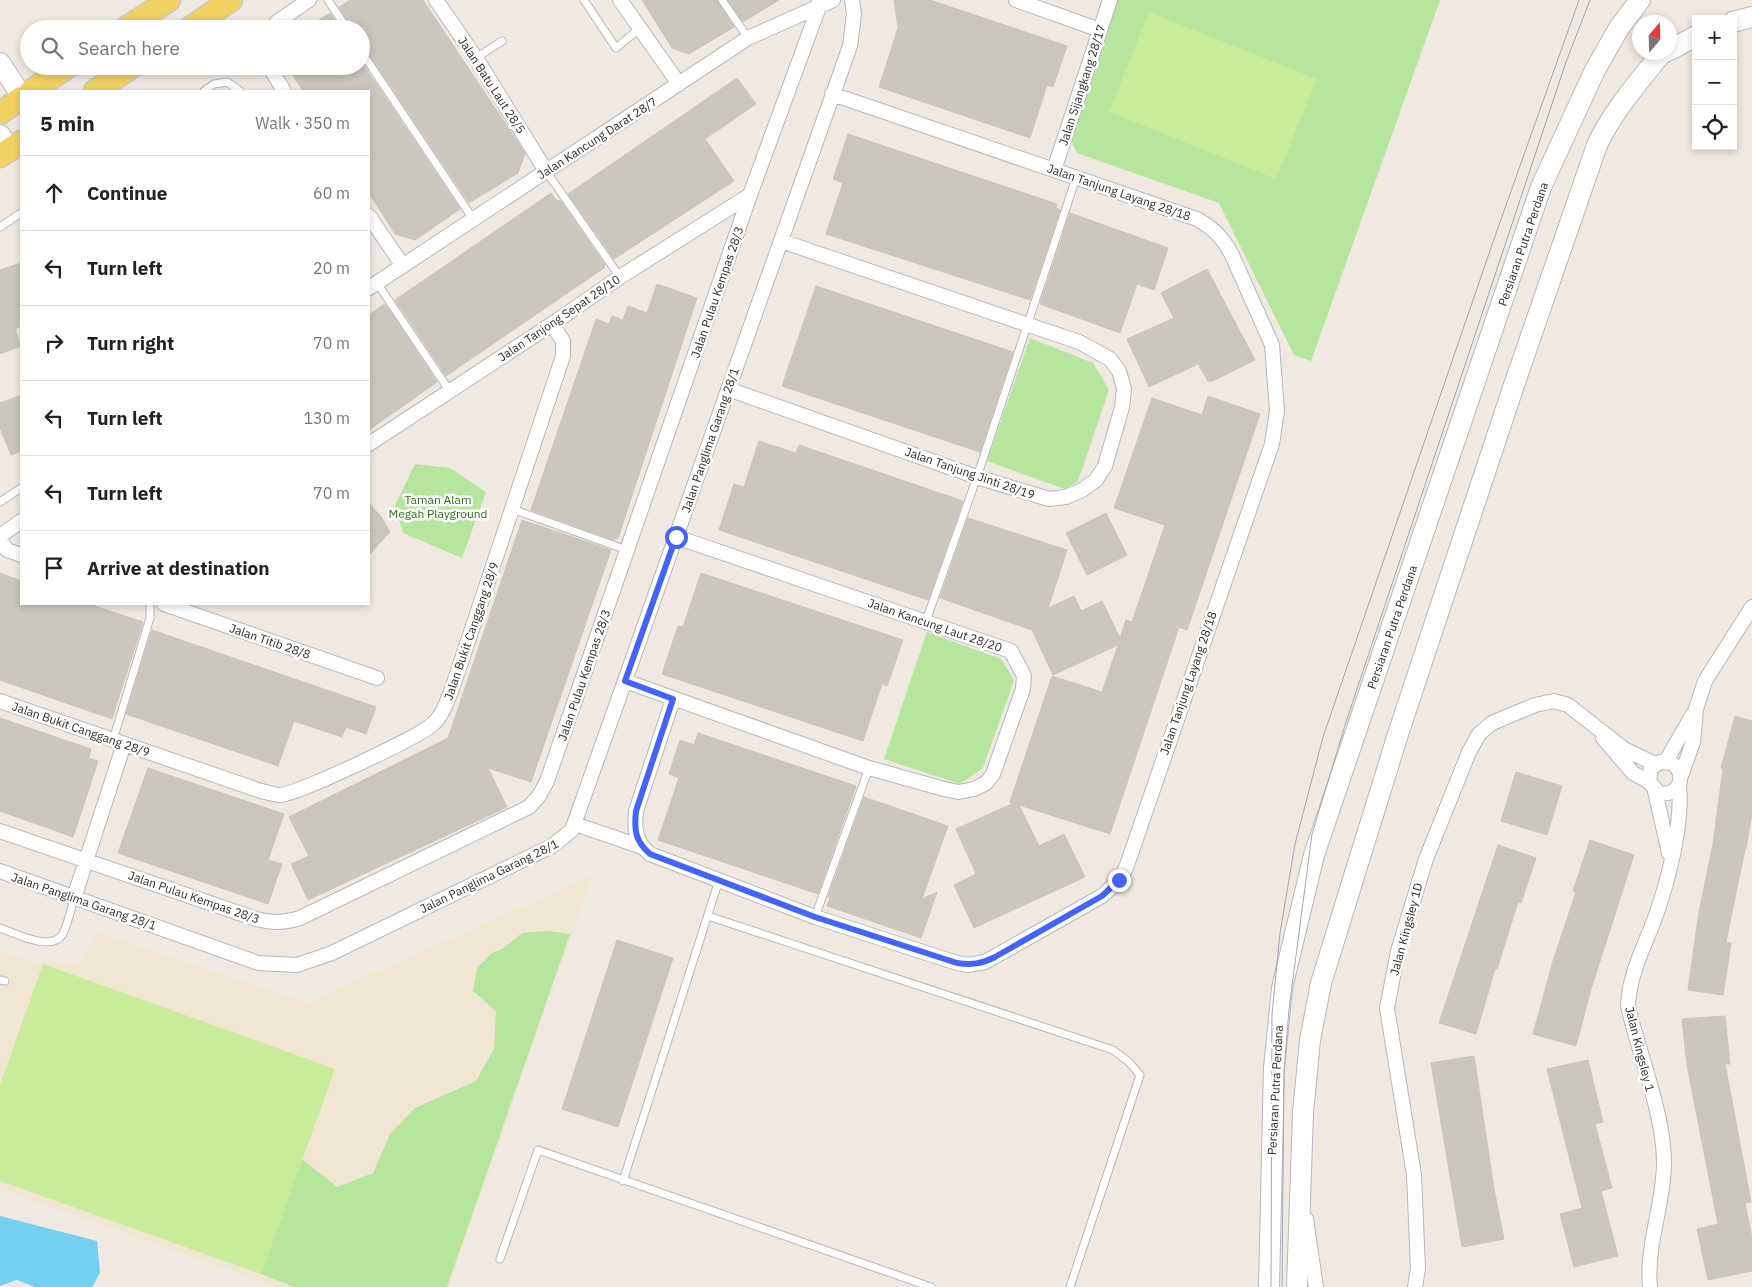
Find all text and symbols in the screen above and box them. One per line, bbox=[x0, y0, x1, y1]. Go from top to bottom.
north arrow bbox=[1632, 15, 1677, 60]
map controls bbox=[1692, 15, 1737, 150]
button: + bbox=[1692, 15, 1737, 60]
search box bbox=[20, 20, 370, 75]
street label: Jalan Sijangkang 28/17 bbox=[1055, 23, 1109, 147]
icon: search bbox=[38, 34, 66, 62]
street label: Jalan Batu Laut 28/5 bbox=[455, 34, 529, 136]
text: Search here bbox=[78, 36, 180, 60]
button: − bbox=[1692, 60, 1737, 105]
street label: Jalan Kancung Darat 28/7 bbox=[534, 94, 660, 182]
button: locate bbox=[1692, 105, 1737, 150]
text: 5 min bbox=[40, 109, 95, 137]
text: Walk · 350 m bbox=[255, 113, 350, 133]
street label: Jalan Tanjung Layang 28/18 bbox=[1045, 160, 1193, 224]
icon: ahead bbox=[40, 179, 68, 207]
street label: Persiaran Putra Perdana bbox=[1495, 179, 1551, 308]
text: Continue bbox=[87, 181, 167, 205]
text: 60 m bbox=[313, 183, 350, 203]
street label: Jalan Pulau Kempas 28/3 bbox=[687, 224, 747, 360]
icon: left bbox=[40, 254, 68, 282]
text: Turn left bbox=[87, 256, 163, 280]
text: 20 m bbox=[313, 258, 350, 278]
street label: Jalan Tanjong Sepat 28/10 bbox=[495, 271, 623, 365]
icon: right bbox=[40, 329, 68, 357]
text: Turn right bbox=[87, 331, 174, 355]
text: 70 m bbox=[313, 333, 350, 353]
street label: Jalan Panglima Garang 28/1 bbox=[678, 366, 742, 514]
icon: left bbox=[40, 404, 68, 432]
text: Turn left bbox=[87, 406, 163, 430]
text: 130 m bbox=[303, 408, 350, 428]
street label: Jalan Tanjung Jinti 28/19 bbox=[903, 444, 1037, 502]
icon: left bbox=[40, 479, 68, 507]
text: Turn left bbox=[87, 481, 163, 505]
text: 70 m bbox=[313, 483, 350, 503]
park label: Taman Alam Megah Playground bbox=[388, 492, 488, 521]
route start bbox=[665, 526, 688, 549]
icon: arrive bbox=[40, 554, 68, 582]
text: Arrive at destination bbox=[87, 556, 270, 580]
street label: Jalan Bukit Canggang 28/9 bbox=[440, 560, 502, 702]
street label: Persiaran Putra Perdana bbox=[1364, 562, 1420, 691]
street label: Jalan Kancung Laut 28/20 bbox=[866, 595, 1004, 655]
street label: Jalan Pulau Kempas 28/3 bbox=[554, 607, 614, 743]
street label: Jalan Tanjung Layang 28/18 bbox=[1156, 609, 1220, 757]
street label: Jalan Titib 28/8 bbox=[227, 620, 313, 662]
street label: Jalan Bukit Canggang 28/9 bbox=[10, 698, 152, 760]
street label: Jalan Panglima Garang 28/1 bbox=[417, 836, 561, 916]
street label: Jalan Pulau Kempas 28/3 bbox=[126, 867, 262, 927]
street label: Jalan Panglima Garang 28/1 bbox=[10, 869, 158, 933]
route end bbox=[1108, 869, 1131, 892]
street label: Jalan Kingsley 1D bbox=[1386, 881, 1426, 977]
street label: Jalan Kingsley 1 bbox=[1622, 1005, 1658, 1093]
street label: Persiaran Putra Perdana bbox=[1264, 1024, 1286, 1155]

